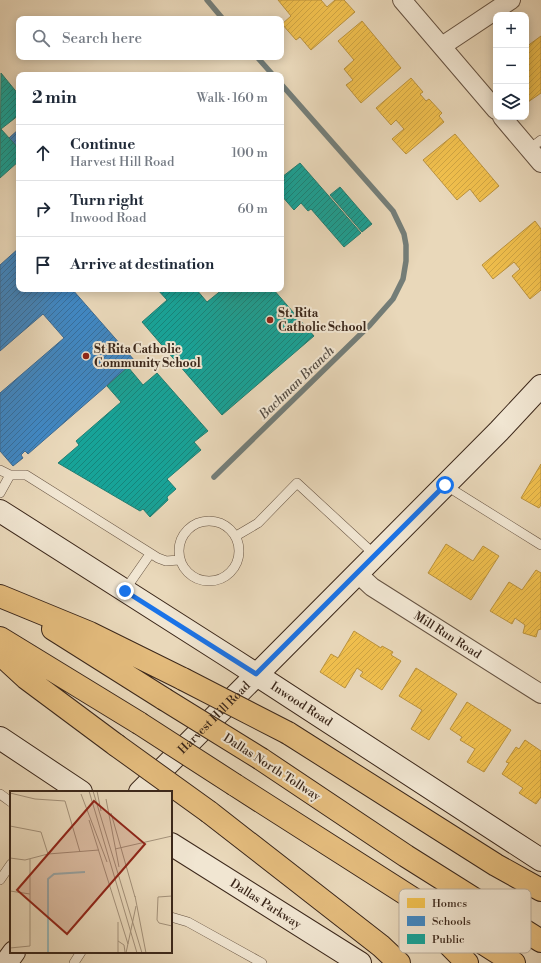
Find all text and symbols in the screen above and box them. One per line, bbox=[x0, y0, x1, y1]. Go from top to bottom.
map controls bbox=[493, 12, 529, 120]
button: + bbox=[493, 12, 529, 48]
search box bbox=[16, 16, 284, 60]
icon: search bbox=[30, 27, 52, 49]
text: Search here bbox=[62, 29, 142, 48]
button: − bbox=[493, 48, 529, 84]
button: layers bbox=[493, 84, 529, 120]
text: 2 min bbox=[32, 87, 77, 109]
text: Walk · 160 m bbox=[197, 90, 268, 106]
text: Continue bbox=[70, 135, 135, 154]
icon: ahead bbox=[32, 142, 54, 164]
text: 100 m bbox=[232, 145, 268, 161]
text: Harvest Hill Road bbox=[70, 154, 174, 170]
text: Turn right bbox=[70, 191, 144, 210]
icon: right bbox=[32, 198, 54, 220]
text: 60 m bbox=[237, 201, 268, 217]
text: Inwood Road bbox=[70, 210, 146, 226]
icon: arrive bbox=[32, 254, 54, 276]
text: Arrive at destination bbox=[70, 255, 214, 274]
place label: St. Rita Catholic School bbox=[278, 306, 367, 335]
marker: St. Rita Catholic School bbox=[265, 315, 275, 325]
place label: St Rita Catholic Community School bbox=[94, 342, 201, 371]
water label: Bachman Branch bbox=[255, 342, 338, 423]
marker: St Rita Catholic Community School bbox=[81, 351, 91, 361]
route start bbox=[436, 476, 454, 494]
route end bbox=[116, 582, 134, 600]
street label: Mill Run Road bbox=[411, 608, 484, 662]
street label: Harvest Hill Road bbox=[175, 678, 254, 757]
street label: Inwood Road bbox=[268, 679, 335, 730]
street label: Dallas North Tollway bbox=[220, 730, 323, 804]
inset map bbox=[10, 791, 172, 953]
street label: Dallas Parkway bbox=[227, 876, 304, 932]
legend bbox=[399, 889, 531, 953]
text: Homes bbox=[432, 897, 467, 911]
text: Schools bbox=[432, 915, 471, 929]
text: Public bbox=[432, 933, 465, 947]

